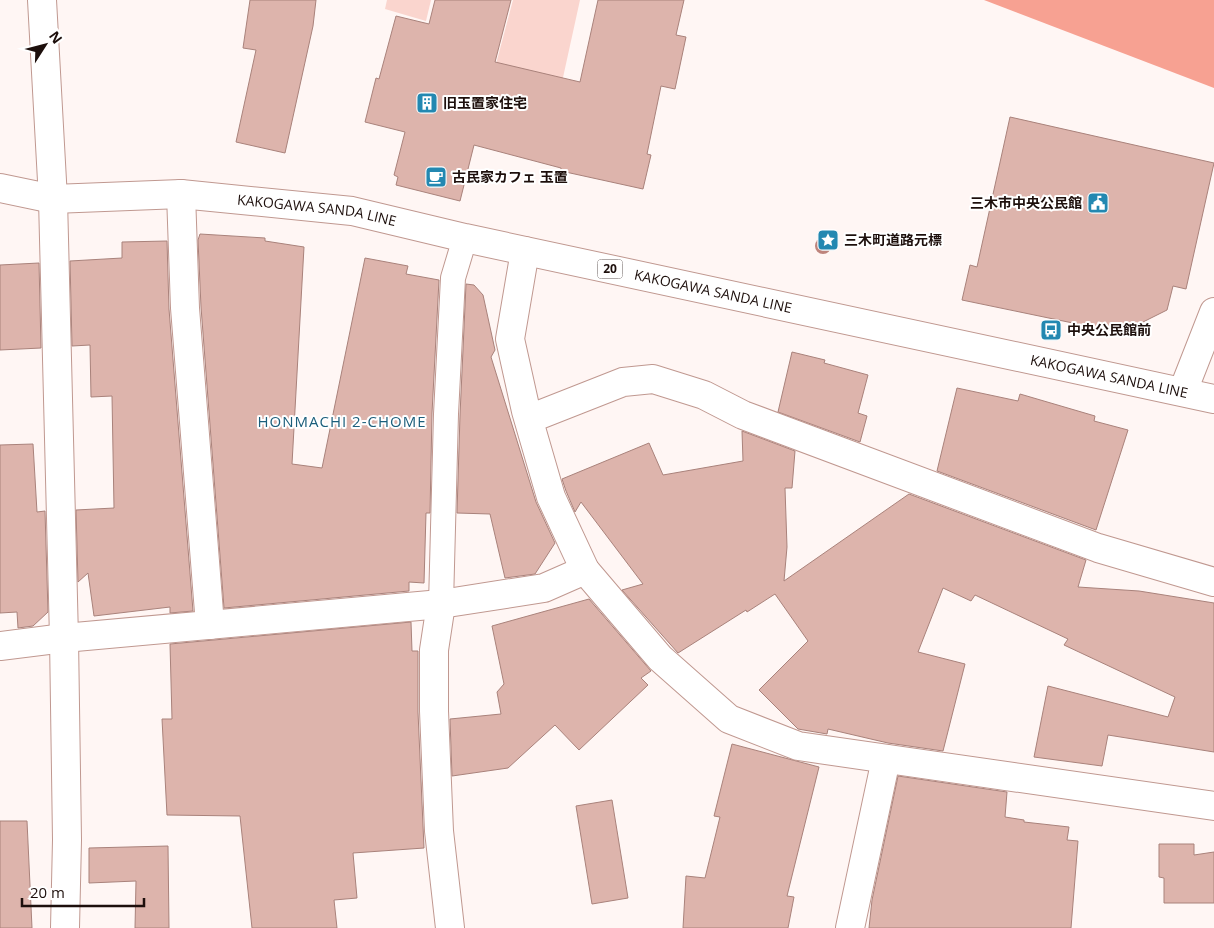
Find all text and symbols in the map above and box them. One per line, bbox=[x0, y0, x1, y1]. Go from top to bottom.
north arrow bbox=[20, 20, 70, 70]
text: N bbox=[45, 27, 67, 47]
building icon: 旧玉置家住宅 bbox=[415, 91, 439, 115]
place label: 旧玉置家住宅 bbox=[443, 93, 527, 112]
cafe icon: 古民家カフェ 玉置 bbox=[424, 165, 448, 189]
place label: 古民家カフェ 玉置 bbox=[452, 167, 568, 186]
street label: KAKOGAWA SANDA LINE bbox=[236, 190, 398, 230]
public building icon: 三木市中央公民館 bbox=[1086, 191, 1110, 215]
place label: 三木市中央公民館 bbox=[970, 193, 1082, 212]
place icon: 三木町道路元標 bbox=[816, 228, 840, 252]
place label: 三木町道路元標 bbox=[844, 230, 942, 249]
road number: 20 bbox=[598, 260, 622, 278]
street label: KAKOGAWA SANDA LINE bbox=[633, 265, 794, 317]
bus stop icon: 中央公民館前 bbox=[1039, 318, 1063, 342]
place label: 中央公民館前 bbox=[1067, 320, 1151, 339]
street label: KAKOGAWA SANDA LINE bbox=[1029, 350, 1190, 402]
district label: HONMACHI 2-CHOME bbox=[258, 411, 427, 431]
scale bar bbox=[22, 876, 145, 908]
text: 20 m bbox=[30, 882, 65, 902]

